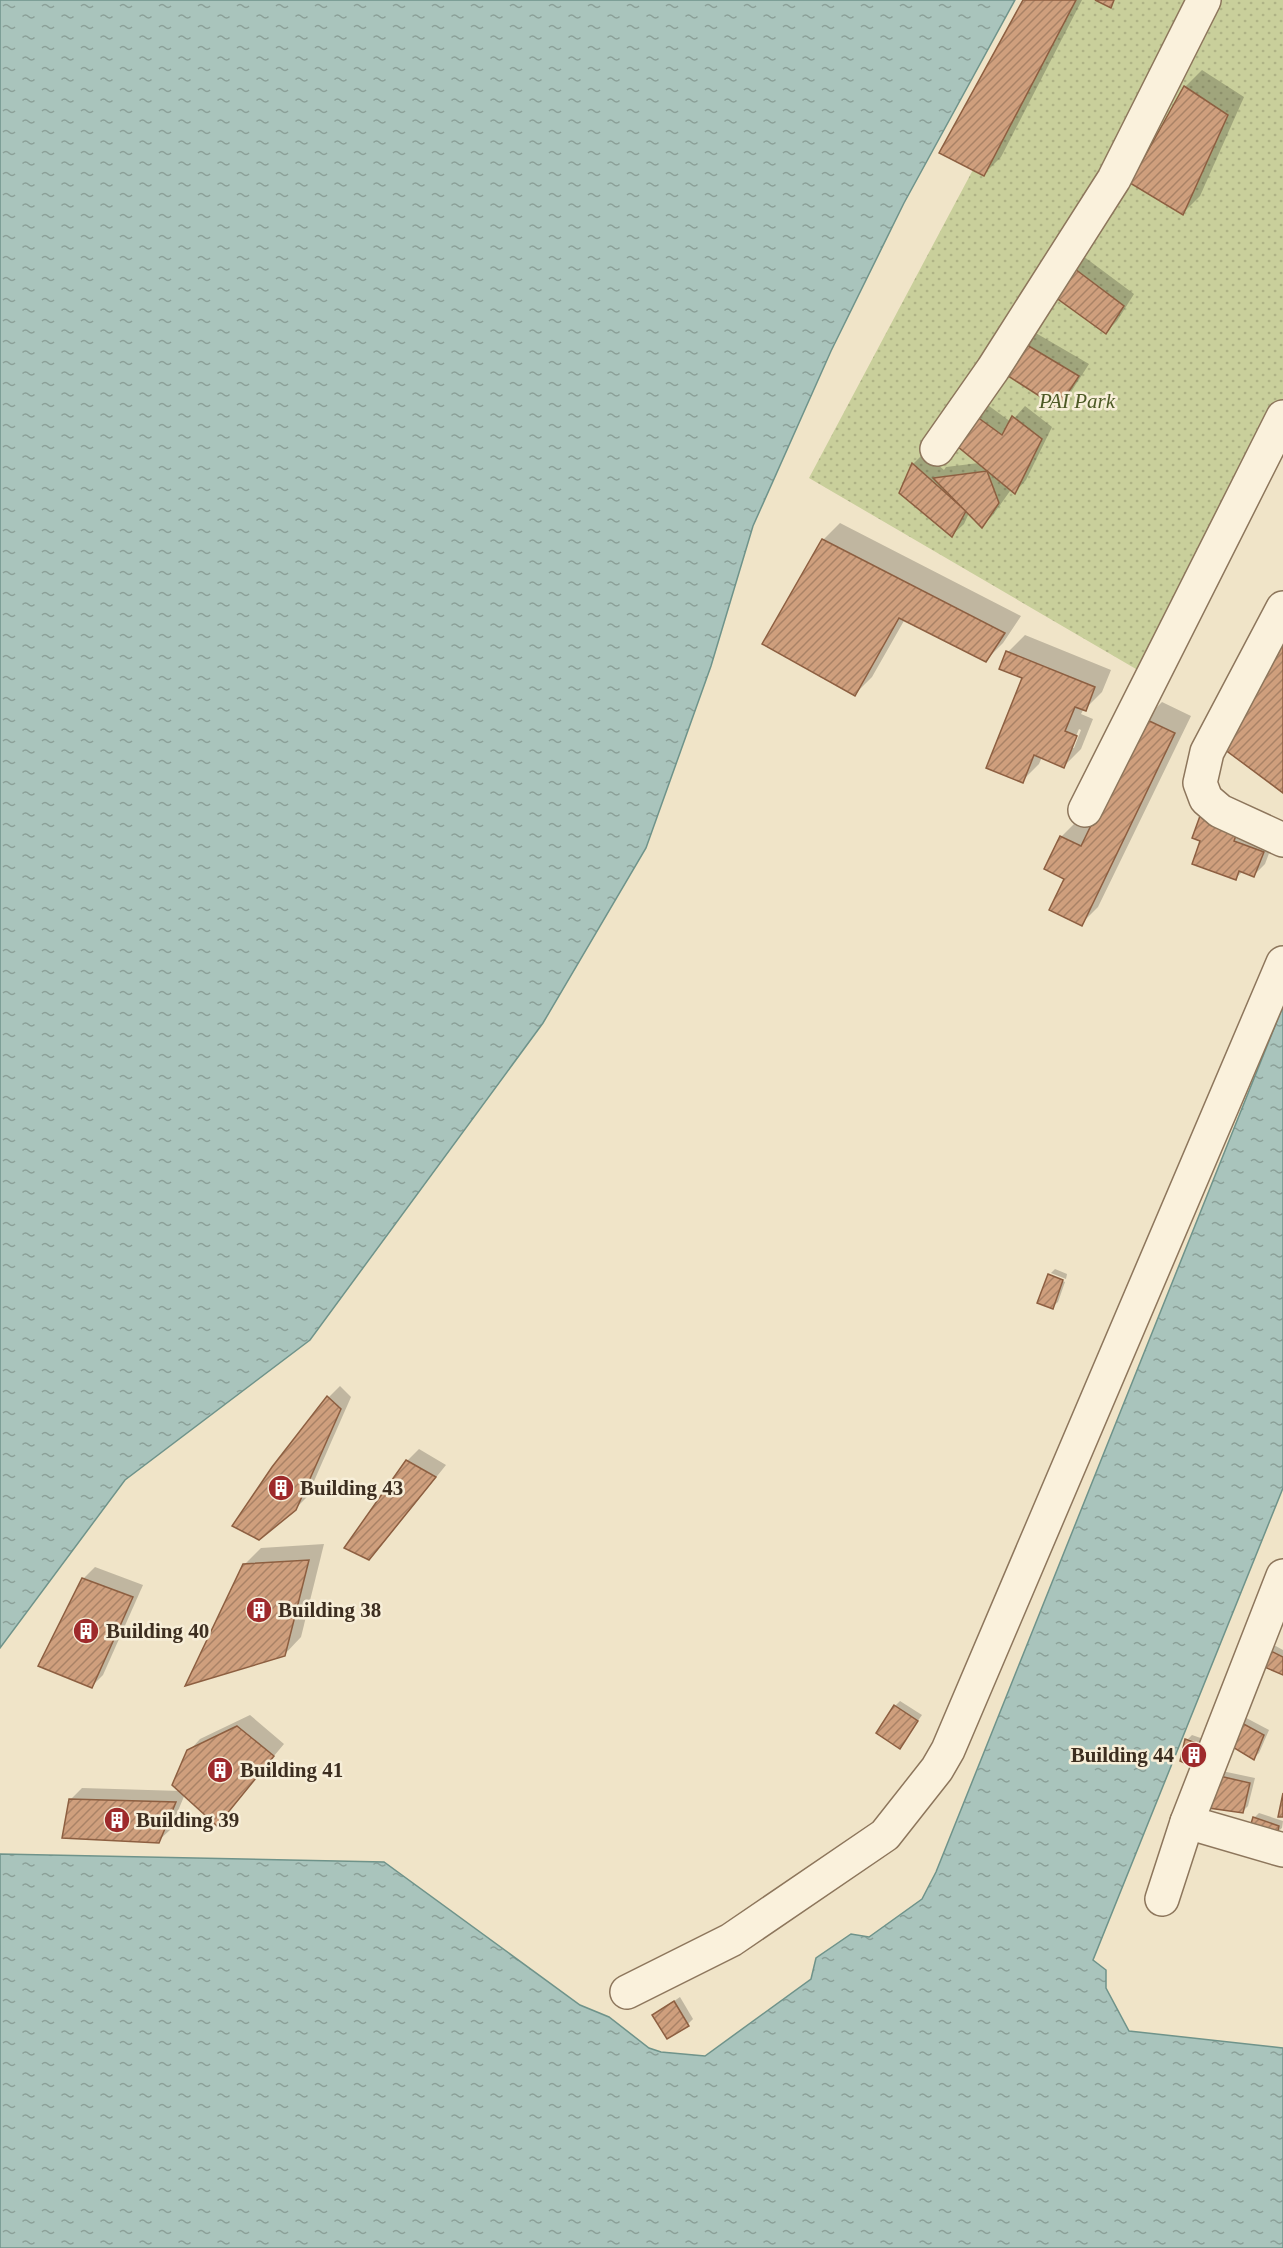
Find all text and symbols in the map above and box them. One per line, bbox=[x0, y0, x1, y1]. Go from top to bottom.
park label: PAI Park bbox=[1038, 389, 1116, 413]
building icon: Building 43 bbox=[266, 1473, 296, 1503]
place label: Building 43 bbox=[300, 1476, 403, 1500]
building icon: Building 38 bbox=[244, 1595, 274, 1625]
place label: Building 38 bbox=[278, 1598, 381, 1622]
building icon: Building 40 bbox=[71, 1616, 101, 1646]
place label: Building 40 bbox=[106, 1619, 209, 1643]
building icon: Building 44 bbox=[1179, 1740, 1209, 1770]
place label: Building 44 bbox=[1071, 1743, 1174, 1767]
building icon: Building 41 bbox=[205, 1755, 235, 1785]
place label: Building 41 bbox=[240, 1758, 343, 1782]
building icon: Building 39 bbox=[102, 1805, 132, 1835]
place label: Building 39 bbox=[136, 1808, 239, 1832]

